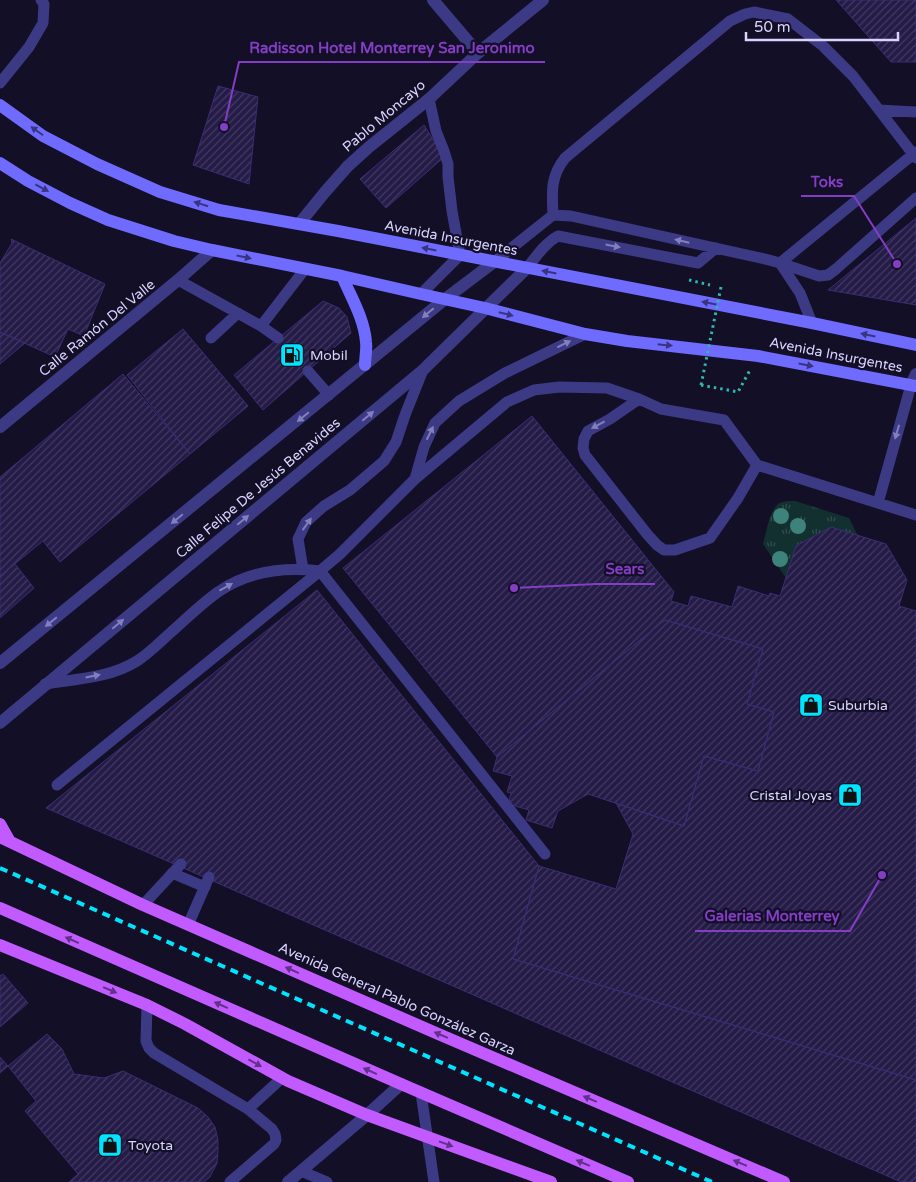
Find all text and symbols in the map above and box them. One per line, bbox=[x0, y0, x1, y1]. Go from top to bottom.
scale bar bbox=[746, 10, 898, 42]
text: 50 m bbox=[754, 18, 791, 36]
callout: Radisson Hotel Monterrey San Jeronimo bbox=[239, 32, 545, 62]
text: Radisson Hotel Monterrey San Jeronimo bbox=[249, 39, 535, 58]
street label: Pablo Moncayo bbox=[339, 76, 429, 156]
one-way arrow bbox=[30, 126, 44, 136]
callout: Toks bbox=[801, 166, 854, 196]
text: Toks bbox=[810, 173, 843, 191]
one-way arrow bbox=[34, 184, 49, 192]
one-way arrow bbox=[193, 200, 208, 208]
street label: Avenida Insurgentes bbox=[383, 217, 519, 259]
one-way arrow bbox=[674, 237, 689, 245]
one-way arrow bbox=[605, 242, 620, 250]
one-way arrow bbox=[421, 245, 436, 253]
one-way arrow bbox=[237, 253, 252, 261]
one-way arrow bbox=[541, 268, 557, 276]
street label: Calle Ramón Del Valle bbox=[35, 276, 159, 380]
one-way arrow bbox=[701, 298, 717, 306]
one-way arrow bbox=[422, 308, 435, 319]
one-way arrow bbox=[498, 310, 513, 318]
one-way arrow bbox=[861, 331, 876, 339]
street label: Avenida Insurgentes bbox=[768, 334, 904, 376]
one-way arrow bbox=[556, 340, 571, 348]
one-way arrow bbox=[657, 341, 673, 349]
fuel station icon: Mobil bbox=[279, 342, 305, 368]
place label: Mobil bbox=[310, 347, 348, 364]
one-way arrow bbox=[798, 361, 813, 369]
one-way arrow bbox=[296, 411, 309, 422]
one-way arrow bbox=[361, 411, 374, 422]
street label: Calle Felipe De Jesús Benavides bbox=[172, 414, 344, 562]
one-way arrow bbox=[591, 421, 605, 430]
one-way arrow bbox=[893, 424, 901, 439]
one-way arrow bbox=[427, 426, 435, 440]
one-way arrow bbox=[170, 514, 183, 525]
one-way arrow bbox=[237, 515, 249, 526]
one-way arrow bbox=[302, 517, 312, 530]
callout: Sears bbox=[596, 554, 655, 584]
text: Sears bbox=[605, 560, 645, 578]
one-way arrow bbox=[220, 583, 233, 592]
one-way arrow bbox=[45, 617, 58, 628]
one-way arrow bbox=[112, 619, 124, 630]
one-way arrow bbox=[86, 672, 102, 680]
shop icon: Suburbia bbox=[798, 692, 824, 718]
place label: Suburbia bbox=[828, 697, 888, 714]
shop icon: Cristal Joyas bbox=[837, 782, 863, 808]
place label: Cristal Joyas bbox=[750, 787, 832, 804]
callout: Galerias Monterrey bbox=[695, 901, 850, 931]
text: Galerias Monterrey bbox=[704, 907, 840, 926]
one-way arrow bbox=[65, 936, 79, 944]
street label: Avenida General Pablo González Garza bbox=[276, 939, 518, 1059]
one-way arrow bbox=[285, 966, 299, 974]
one-way arrow bbox=[103, 986, 118, 994]
one-way arrow bbox=[214, 1001, 228, 1009]
one-way arrow bbox=[434, 1031, 448, 1039]
one-way arrow bbox=[247, 1059, 262, 1067]
one-way arrow bbox=[363, 1066, 377, 1074]
one-way arrow bbox=[582, 1095, 597, 1103]
shop icon: Toyota bbox=[97, 1132, 123, 1158]
place label: Toyota bbox=[128, 1137, 173, 1154]
one-way arrow bbox=[439, 1140, 454, 1148]
one-way arrow bbox=[576, 1158, 591, 1166]
one-way arrow bbox=[732, 1158, 747, 1166]

